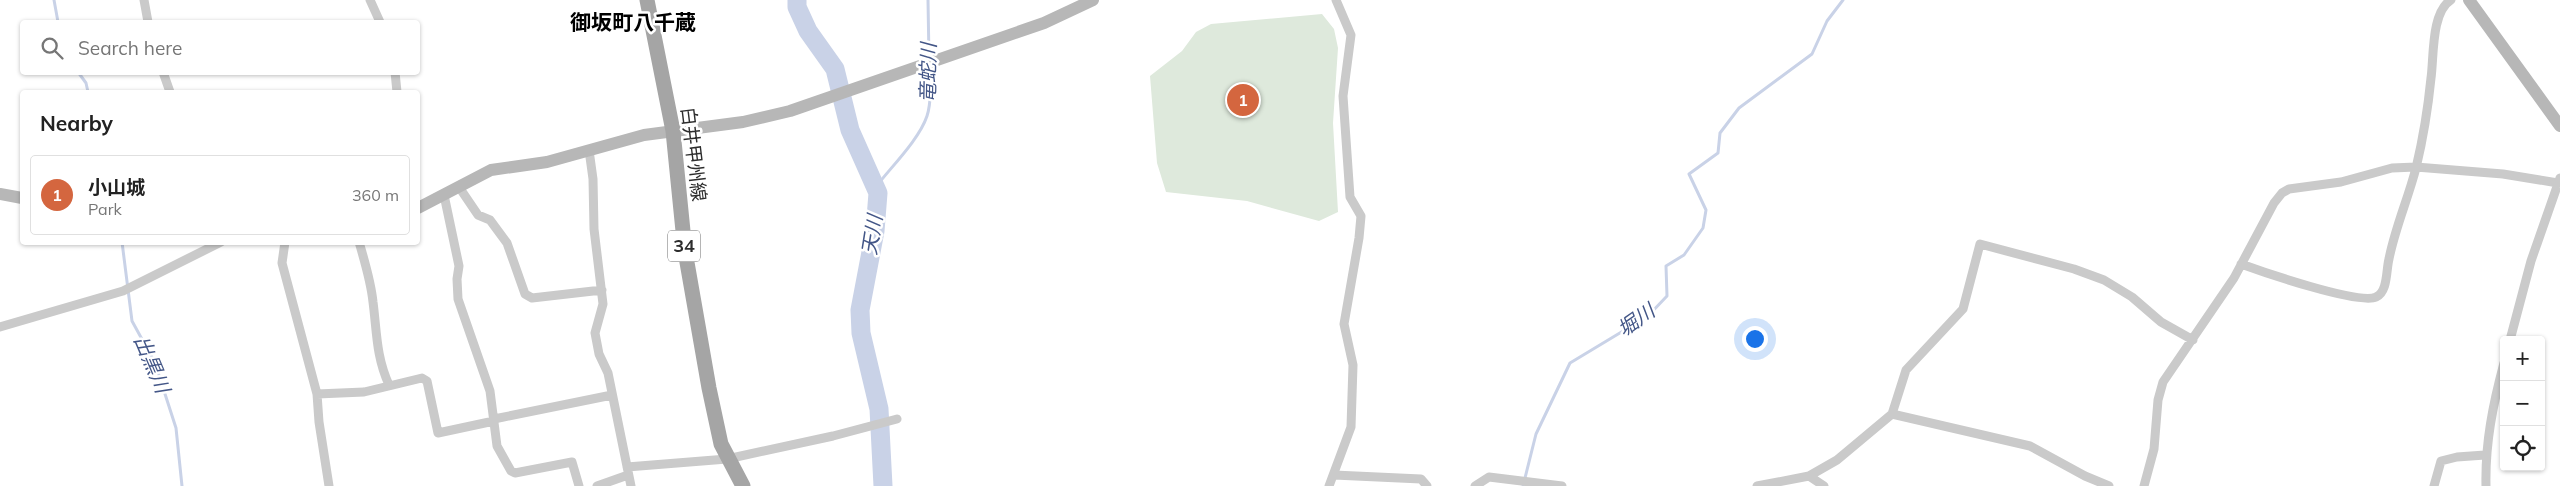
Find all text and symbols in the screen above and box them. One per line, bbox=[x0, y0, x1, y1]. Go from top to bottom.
district label: 御坂町八千蔵 bbox=[570, 9, 696, 35]
search box bbox=[20, 20, 420, 75]
icon: search bbox=[38, 34, 66, 62]
text: Search here bbox=[78, 36, 182, 60]
water label: 竜蛇川 bbox=[914, 41, 941, 103]
pin: 1 bbox=[1227, 81, 1259, 119]
street label: 白井甲州線 bbox=[676, 105, 712, 203]
text: Nearby bbox=[40, 110, 113, 136]
text: 小山城 bbox=[88, 175, 145, 199]
text: 1 bbox=[52, 185, 62, 205]
text: 360 m bbox=[352, 185, 399, 205]
text: Park bbox=[88, 199, 122, 219]
water label: 天川 bbox=[856, 211, 887, 257]
road number: 34 bbox=[668, 230, 700, 262]
water label: 堀川 bbox=[1612, 297, 1661, 341]
your location bbox=[1742, 326, 1768, 352]
water label: 出黒川 bbox=[129, 331, 176, 398]
map controls bbox=[2500, 336, 2545, 471]
button: + bbox=[2500, 336, 2545, 381]
button: − bbox=[2500, 381, 2545, 426]
button: locate bbox=[2500, 426, 2545, 471]

